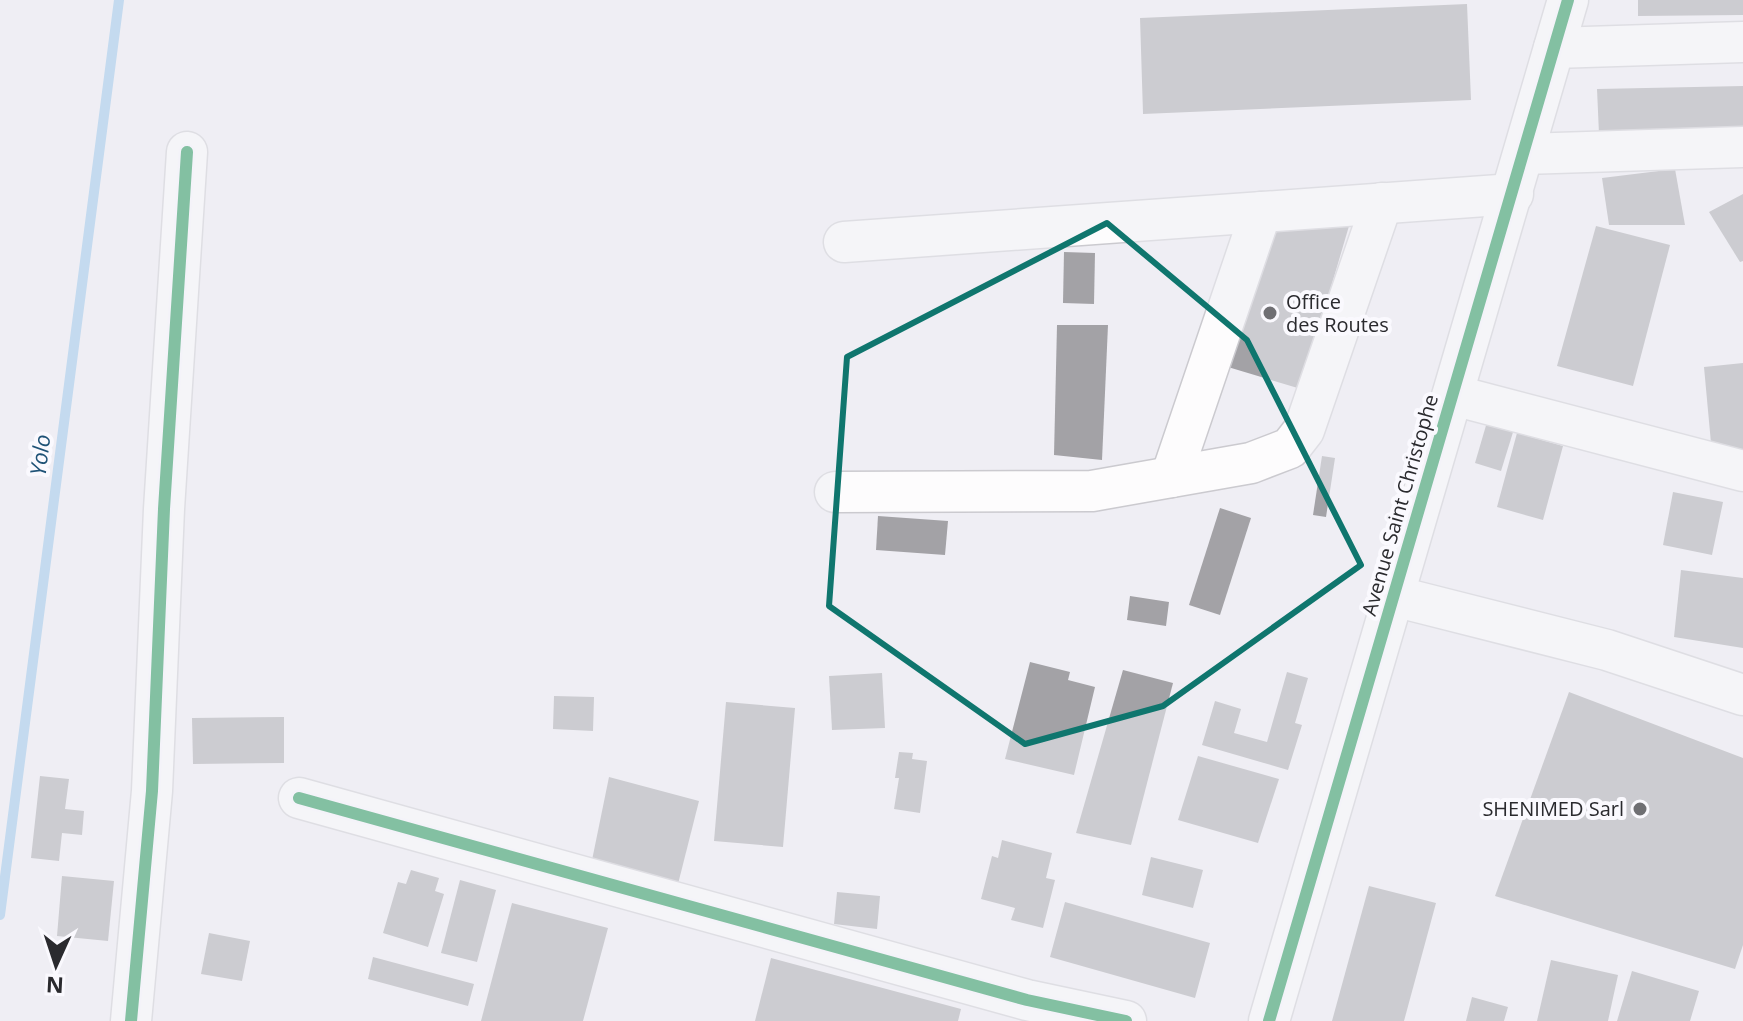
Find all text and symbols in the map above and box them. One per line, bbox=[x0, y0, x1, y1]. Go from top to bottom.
place label: Office des Routes bbox=[1286, 288, 1389, 338]
marker: Office des Routes bbox=[1261, 304, 1279, 322]
street label: Avenue Saint Christophe bbox=[1355, 391, 1444, 619]
water label: Yolo bbox=[22, 432, 56, 477]
place label: SHENIMED Sarl bbox=[1482, 795, 1624, 822]
marker: SHENIMED Sarl bbox=[1631, 800, 1649, 818]
north arrow bbox=[16, 925, 96, 1005]
text: N bbox=[45, 971, 65, 1001]

